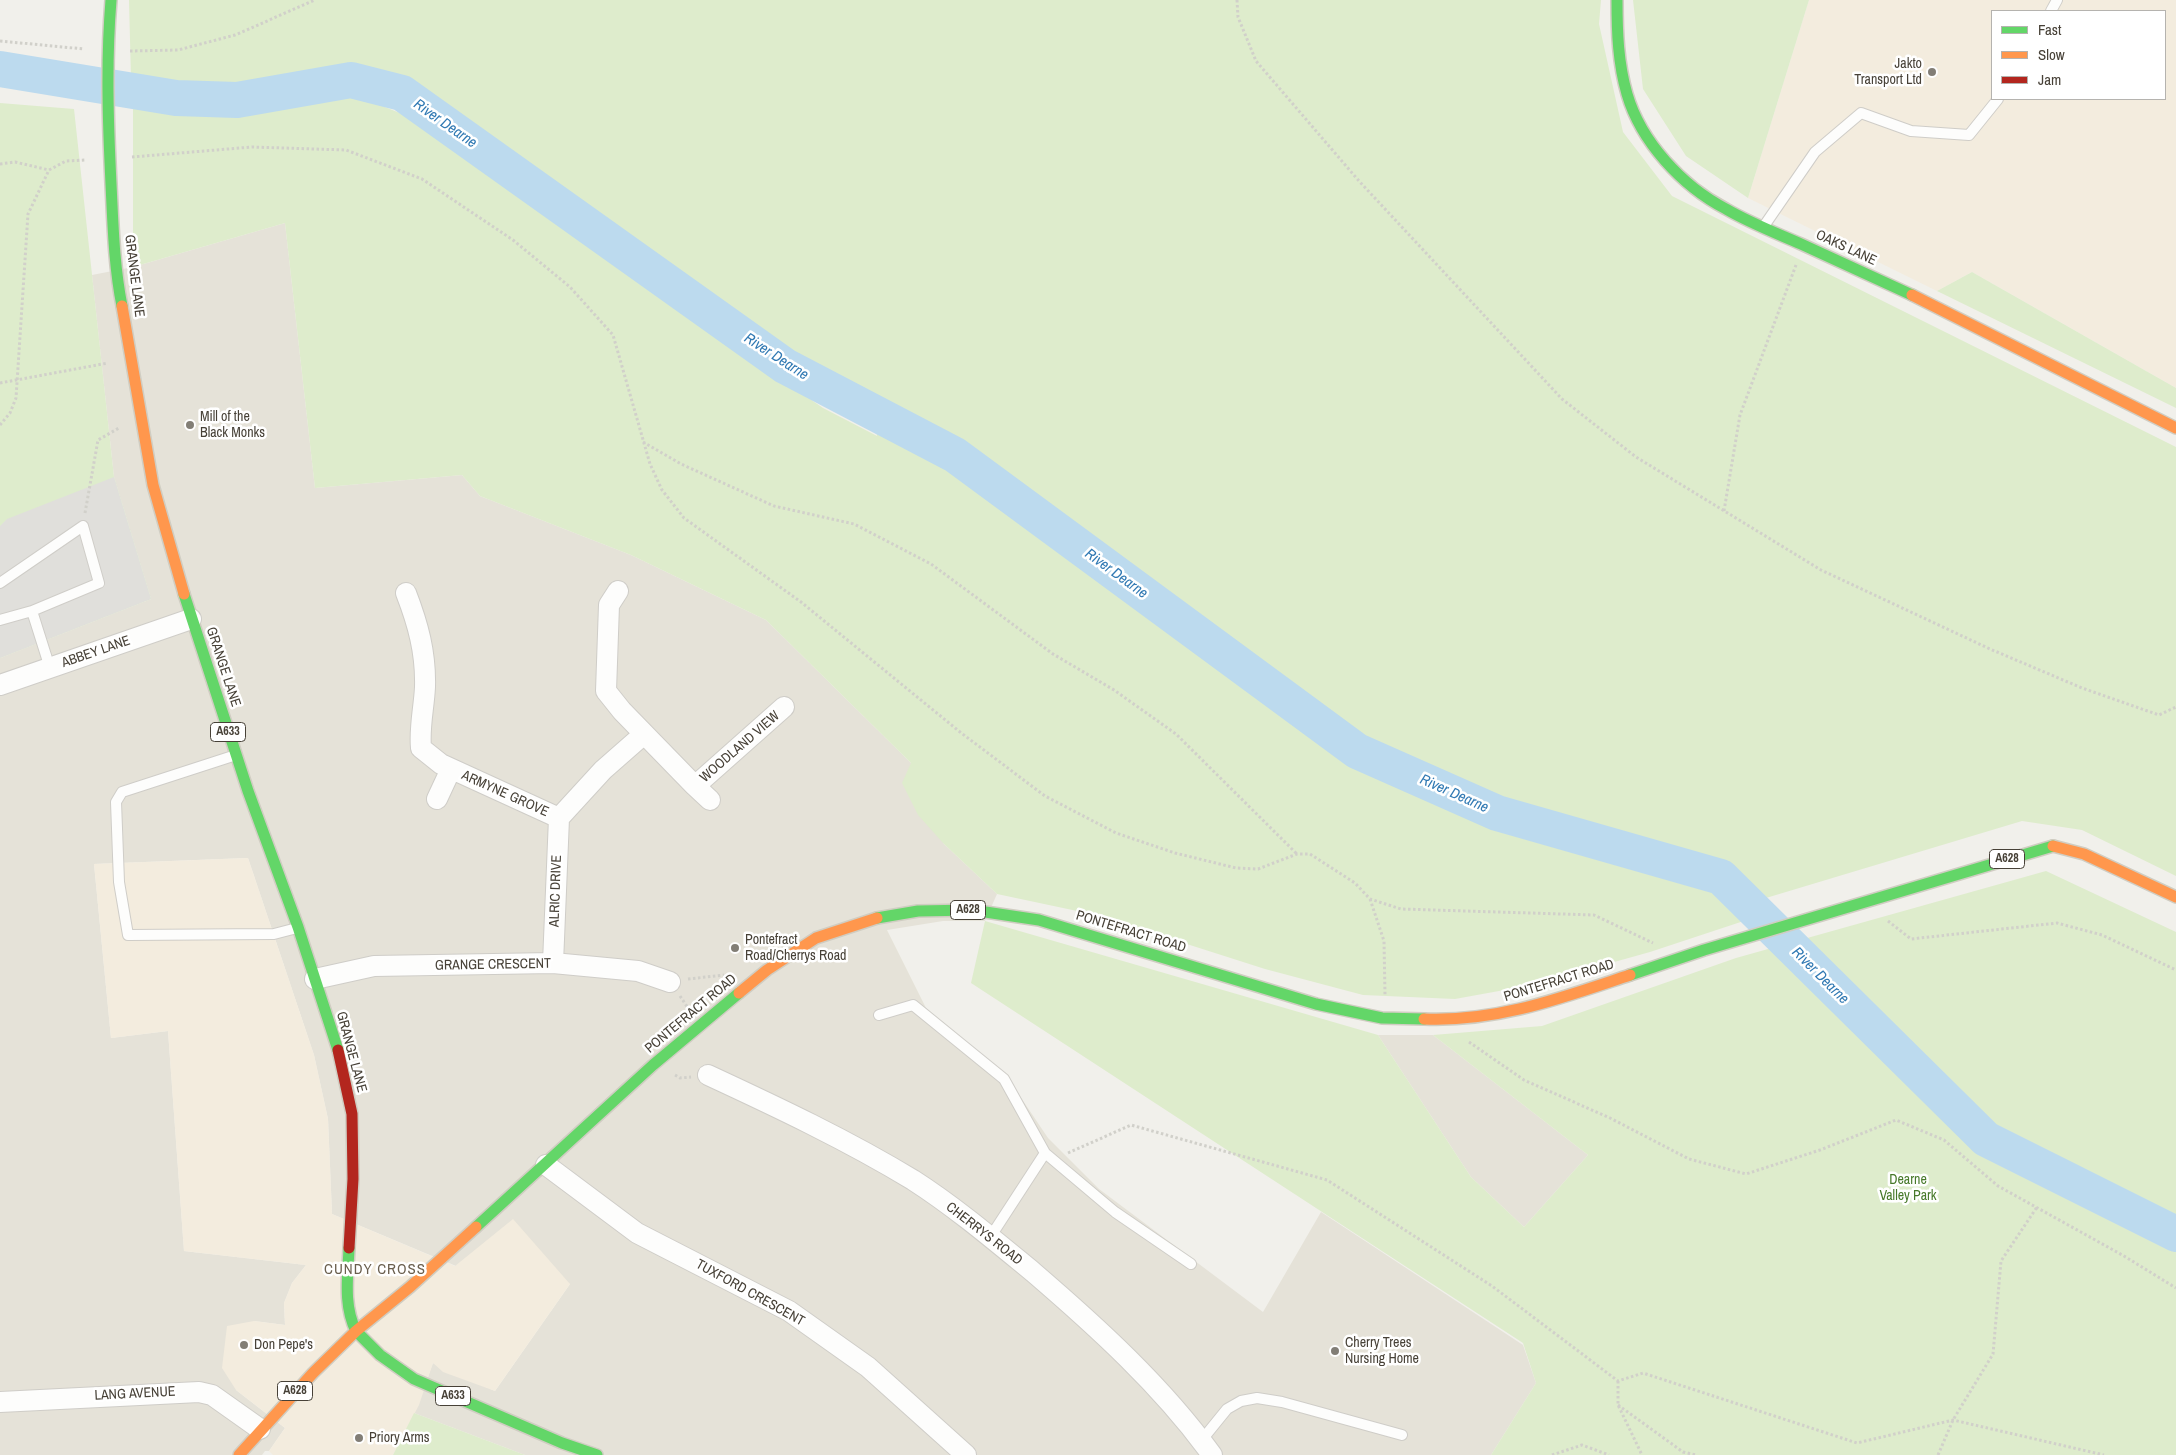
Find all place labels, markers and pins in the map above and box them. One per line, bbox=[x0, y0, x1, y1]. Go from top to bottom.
place label: Jakto Transport Ltd bbox=[1854, 56, 1922, 88]
marker: Jakto Transport Ltd bbox=[1926, 66, 1938, 78]
place label: Mill of the Black Monks bbox=[200, 409, 265, 442]
marker: Mill of the Black Monks bbox=[184, 419, 196, 431]
place label: Pontefract Road/Cherrys Road bbox=[745, 932, 846, 964]
marker: Pontefract Road/Cherrys Road bbox=[729, 942, 741, 954]
place label: Cherry Trees Nursing Home bbox=[1345, 1335, 1419, 1368]
place label: Don Pepe's bbox=[254, 1337, 313, 1353]
marker: Don Pepe's bbox=[238, 1339, 250, 1351]
marker: Cherry Trees Nursing Home bbox=[1329, 1345, 1341, 1357]
place label: Priory Arms bbox=[369, 1430, 430, 1446]
marker: Priory Arms bbox=[353, 1432, 365, 1444]

